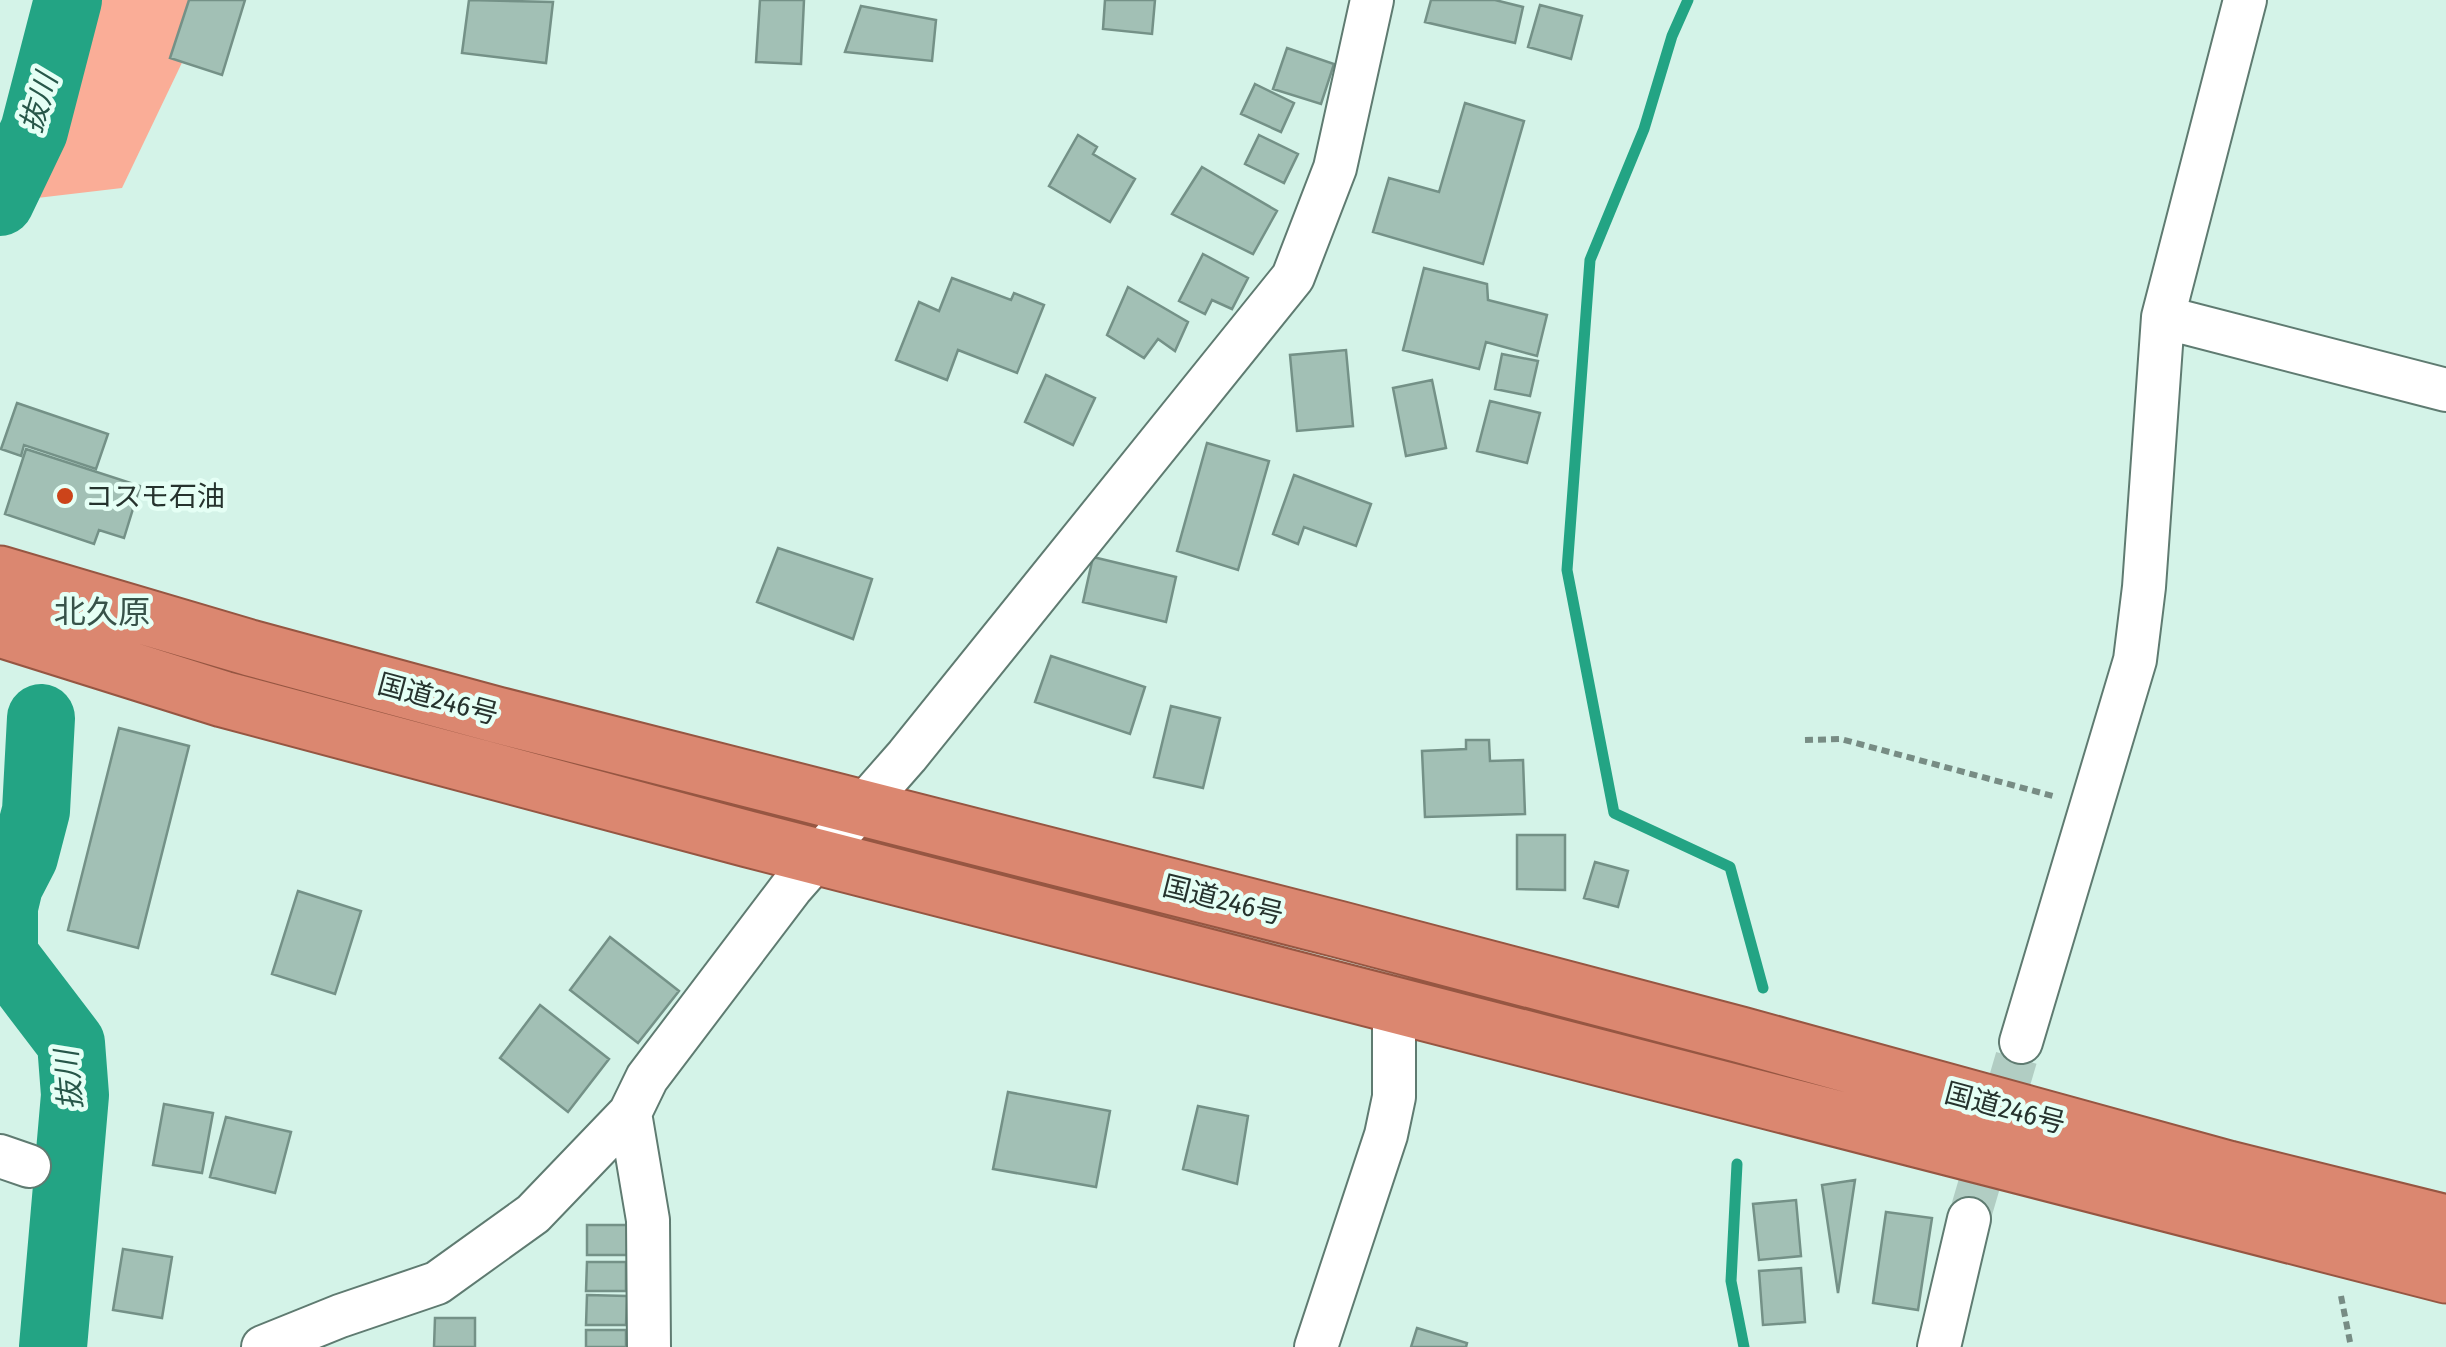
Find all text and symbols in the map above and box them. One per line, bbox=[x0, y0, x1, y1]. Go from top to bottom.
water label: 抜川 bbox=[13, 66, 66, 137]
place label: コスモ石油 bbox=[85, 480, 225, 513]
marker: コスモ石油 bbox=[54, 485, 76, 507]
district label: 北久原 bbox=[54, 593, 150, 631]
street label: 国道246号 bbox=[374, 667, 502, 731]
street label: 国道246号 bbox=[1159, 869, 1287, 931]
water label: 抜川 bbox=[48, 1046, 90, 1111]
street label: 国道246号 bbox=[1941, 1076, 2069, 1140]

